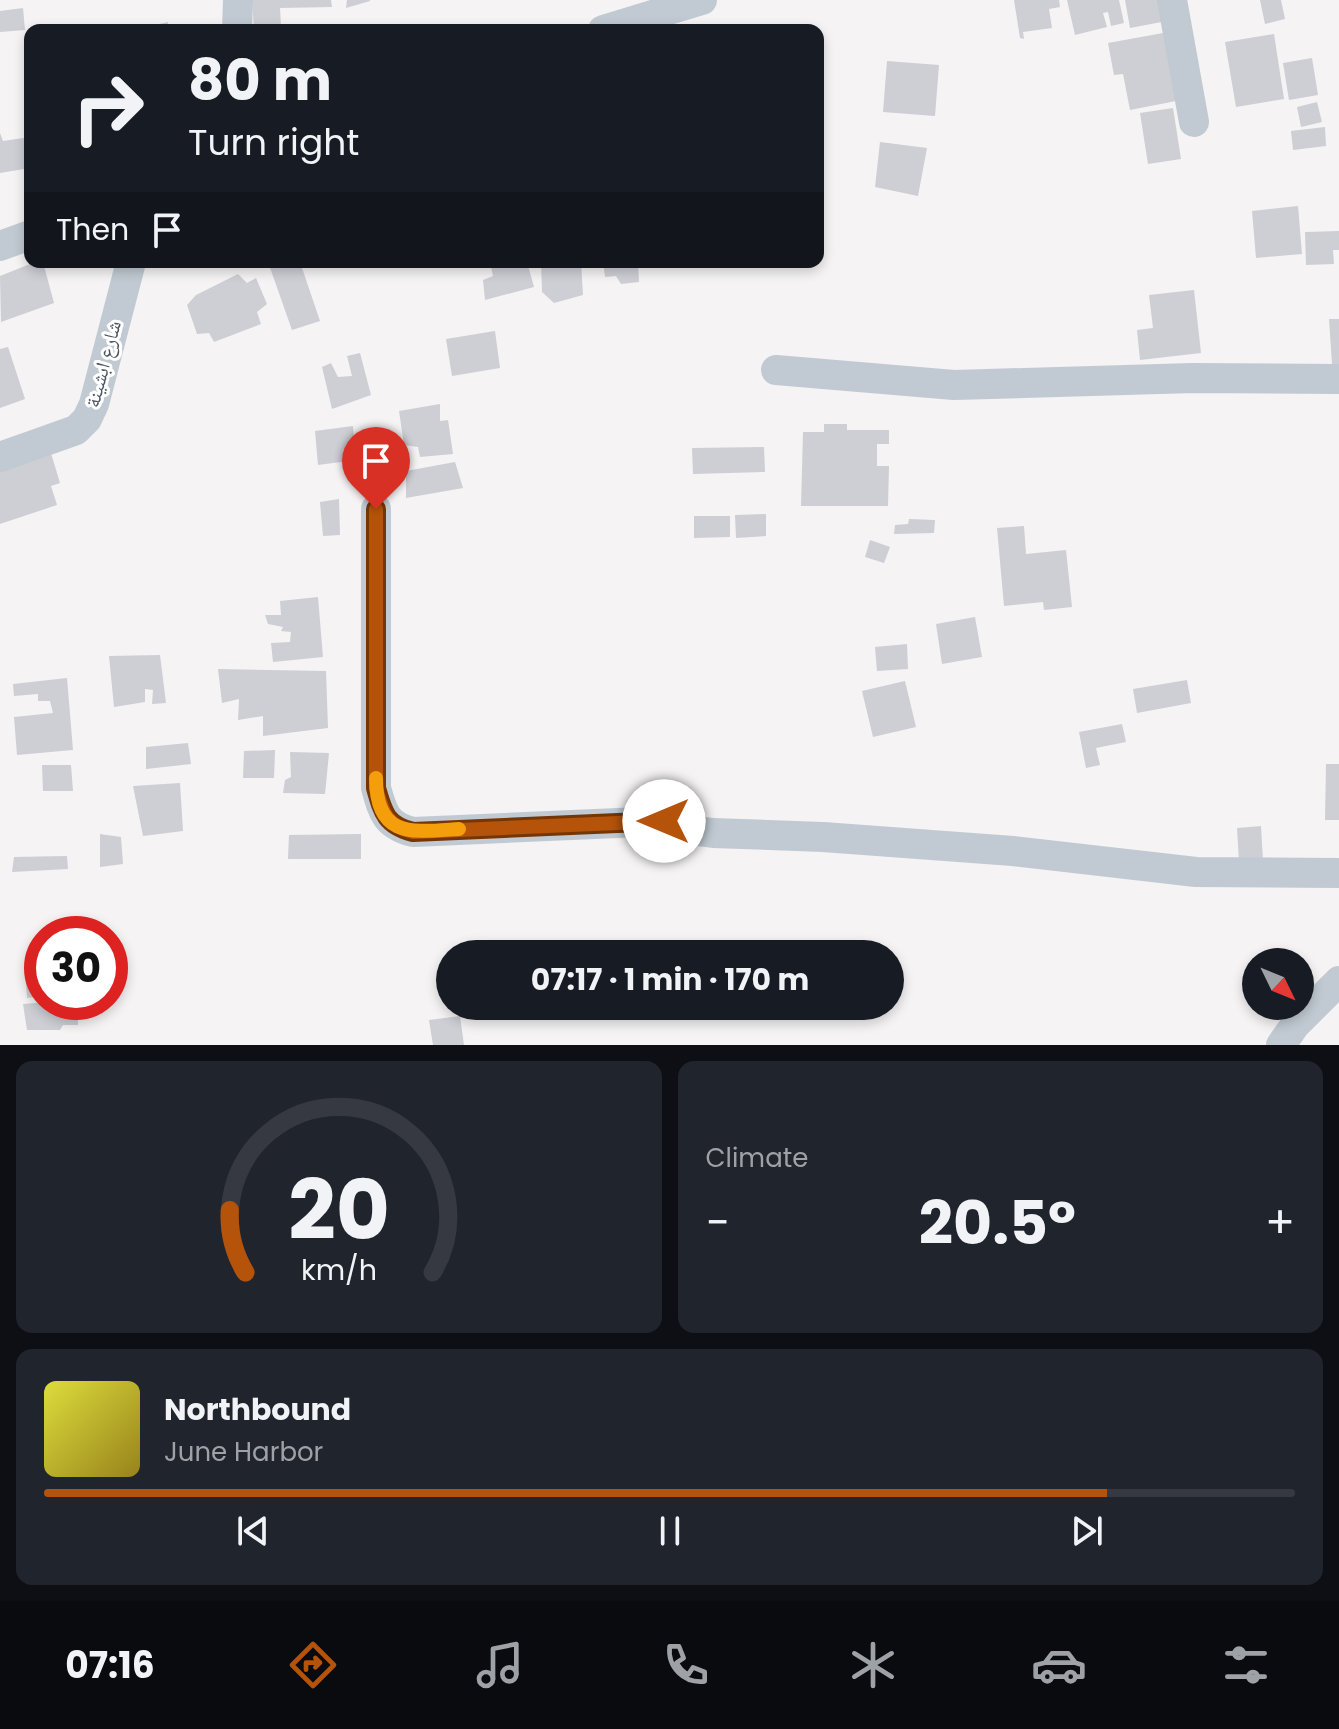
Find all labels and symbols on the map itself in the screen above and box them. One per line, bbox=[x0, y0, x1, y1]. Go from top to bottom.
street label: شارع ابشينة bbox=[78, 317, 128, 411]
pin bbox=[342, 427, 410, 509]
position arrow bbox=[622, 779, 706, 863]
speed limit sign: 30 bbox=[24, 916, 128, 1020]
north arrow bbox=[1242, 948, 1314, 1020]

